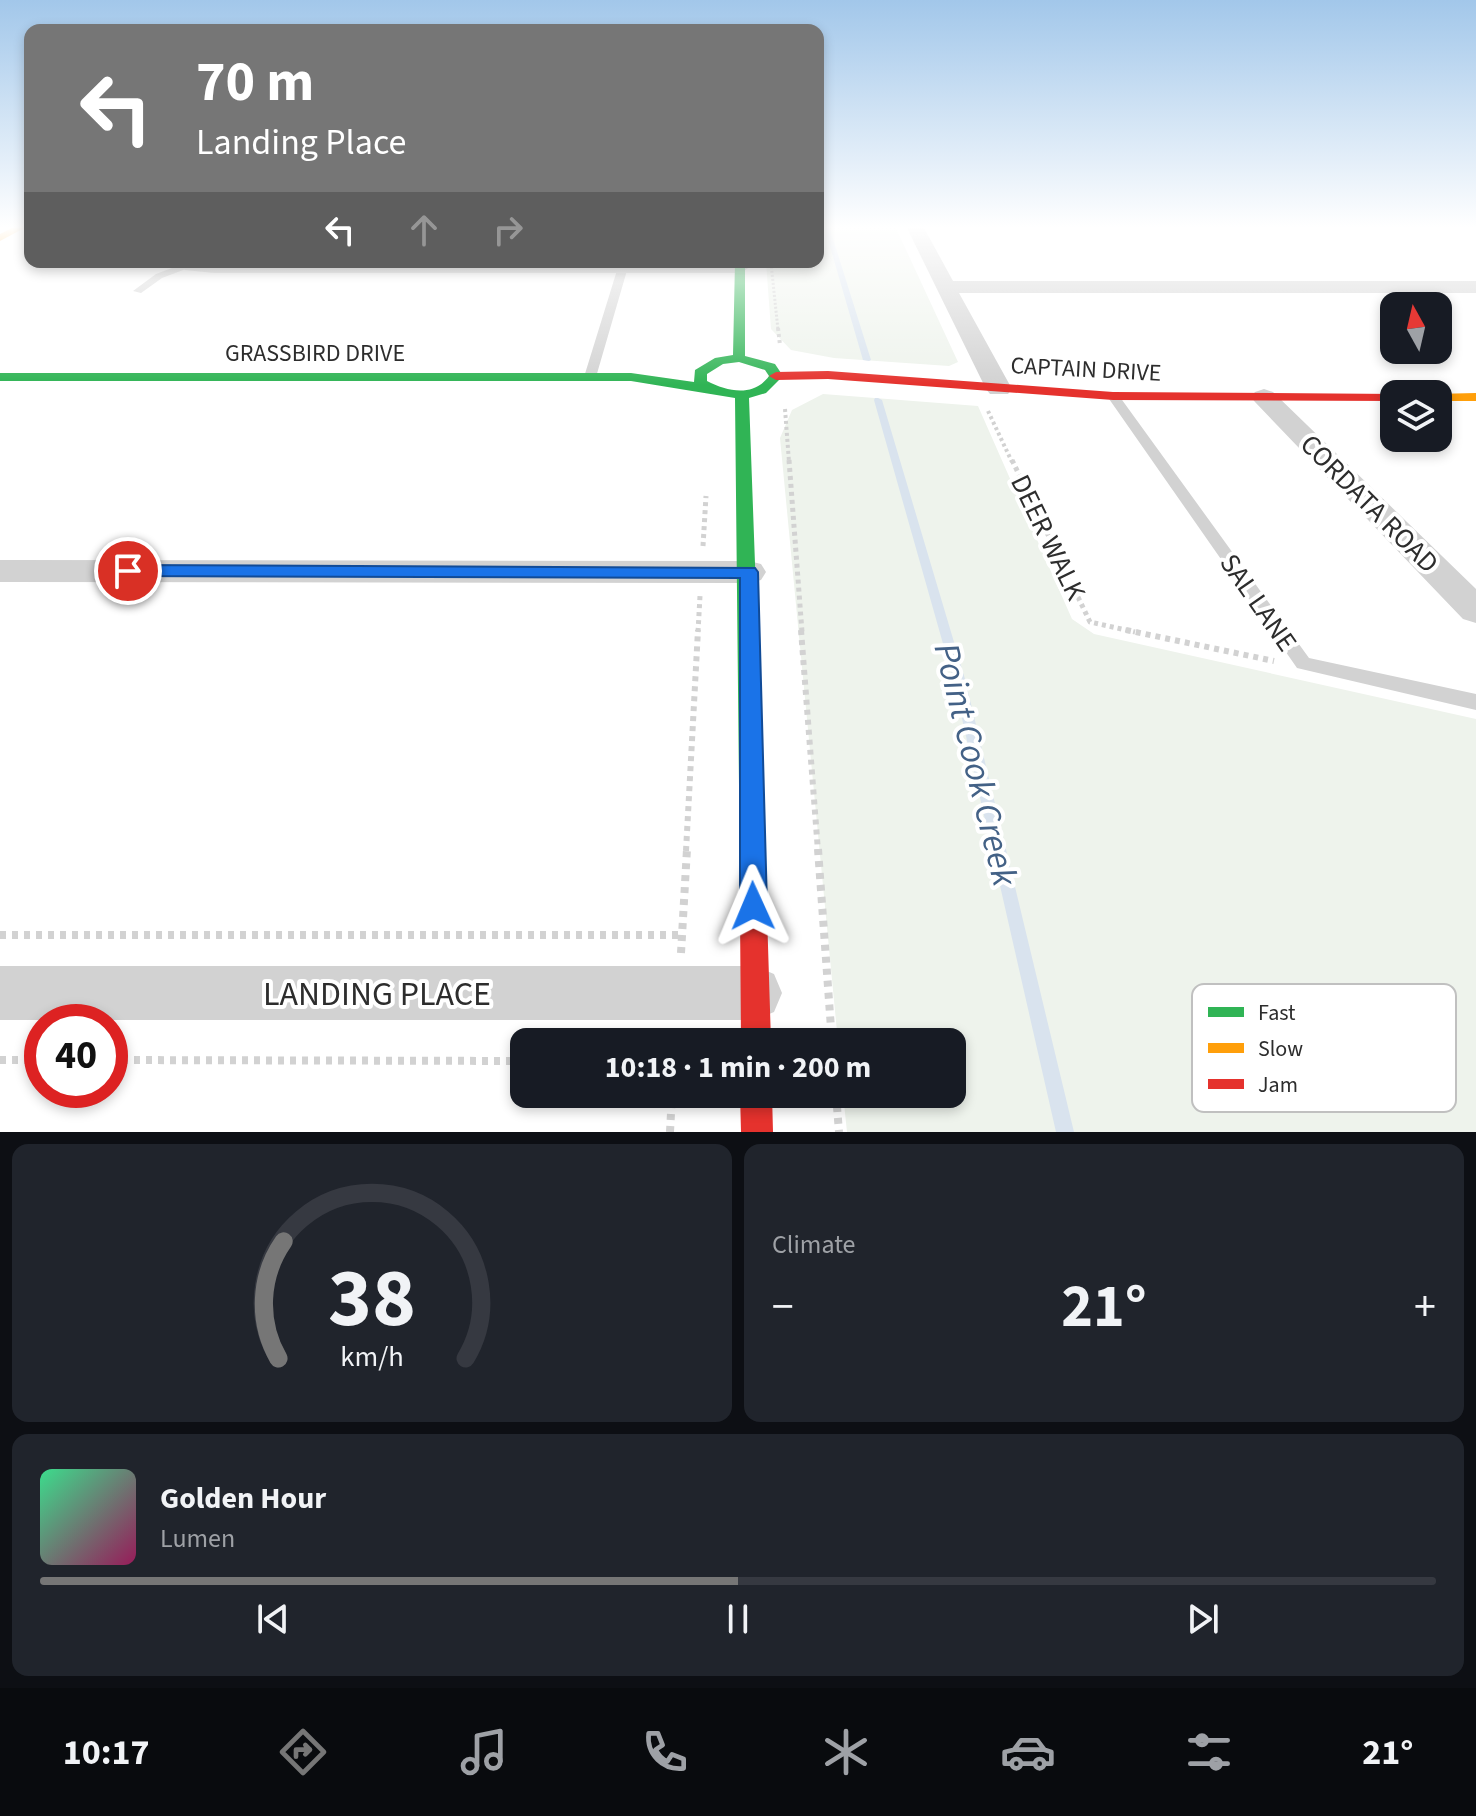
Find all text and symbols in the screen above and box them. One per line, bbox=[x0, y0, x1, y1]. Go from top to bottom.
text: 70 m bbox=[196, 43, 314, 122]
icon: left bbox=[64, 56, 168, 160]
text: Landing Place bbox=[196, 117, 406, 168]
icon: left bbox=[318, 208, 362, 252]
icon: ahead bbox=[402, 208, 446, 252]
icon: right bbox=[486, 208, 530, 252]
north arrow bbox=[1380, 292, 1452, 364]
map controls bbox=[1380, 292, 1452, 452]
street label: GRASSBIRD DRIVE bbox=[225, 336, 405, 371]
street label: CAPTAIN DRIVE bbox=[1010, 348, 1162, 391]
button: layers bbox=[1380, 380, 1452, 452]
street label: CORDATA ROAD bbox=[1291, 425, 1448, 582]
street label: DEER WALK bbox=[1000, 468, 1096, 608]
pin bbox=[94, 537, 162, 605]
street label: SAL LANE bbox=[1210, 546, 1306, 660]
icon: arrive bbox=[106, 549, 150, 593]
water label: Point Cook Creek bbox=[921, 638, 1031, 892]
position arrow bbox=[711, 864, 795, 948]
street label: LANDING PLACE bbox=[263, 970, 491, 1019]
legend bbox=[1192, 984, 1456, 1112]
text: Fast bbox=[1258, 997, 1296, 1029]
speed limit sign: 40 bbox=[24, 1004, 128, 1108]
text: Slow bbox=[1258, 1033, 1303, 1065]
text: 10:18 · 1 min · 200 m bbox=[605, 1046, 871, 1089]
text: Jam bbox=[1258, 1069, 1298, 1101]
text: Climate bbox=[772, 1226, 856, 1263]
text: 38 bbox=[328, 1240, 416, 1358]
text: 21° bbox=[1061, 1265, 1147, 1350]
text: − bbox=[772, 1276, 794, 1339]
text: + bbox=[1414, 1276, 1436, 1339]
text: km/h bbox=[340, 1337, 404, 1377]
text: Golden Hour bbox=[160, 1477, 326, 1520]
text: Lumen bbox=[160, 1520, 235, 1557]
icon: previous bbox=[251, 1597, 295, 1641]
icon: pause bbox=[716, 1597, 760, 1641]
icon: next bbox=[1181, 1597, 1225, 1641]
icon: directions bbox=[275, 1724, 331, 1780]
icon: music bbox=[456, 1724, 512, 1780]
icon: phone bbox=[637, 1724, 693, 1780]
icon: climate bbox=[818, 1724, 874, 1780]
icon: car bbox=[1000, 1724, 1056, 1780]
icon: filters bbox=[1181, 1724, 1237, 1780]
text: 10:17 bbox=[63, 1727, 149, 1778]
text: 21° bbox=[1362, 1727, 1413, 1778]

